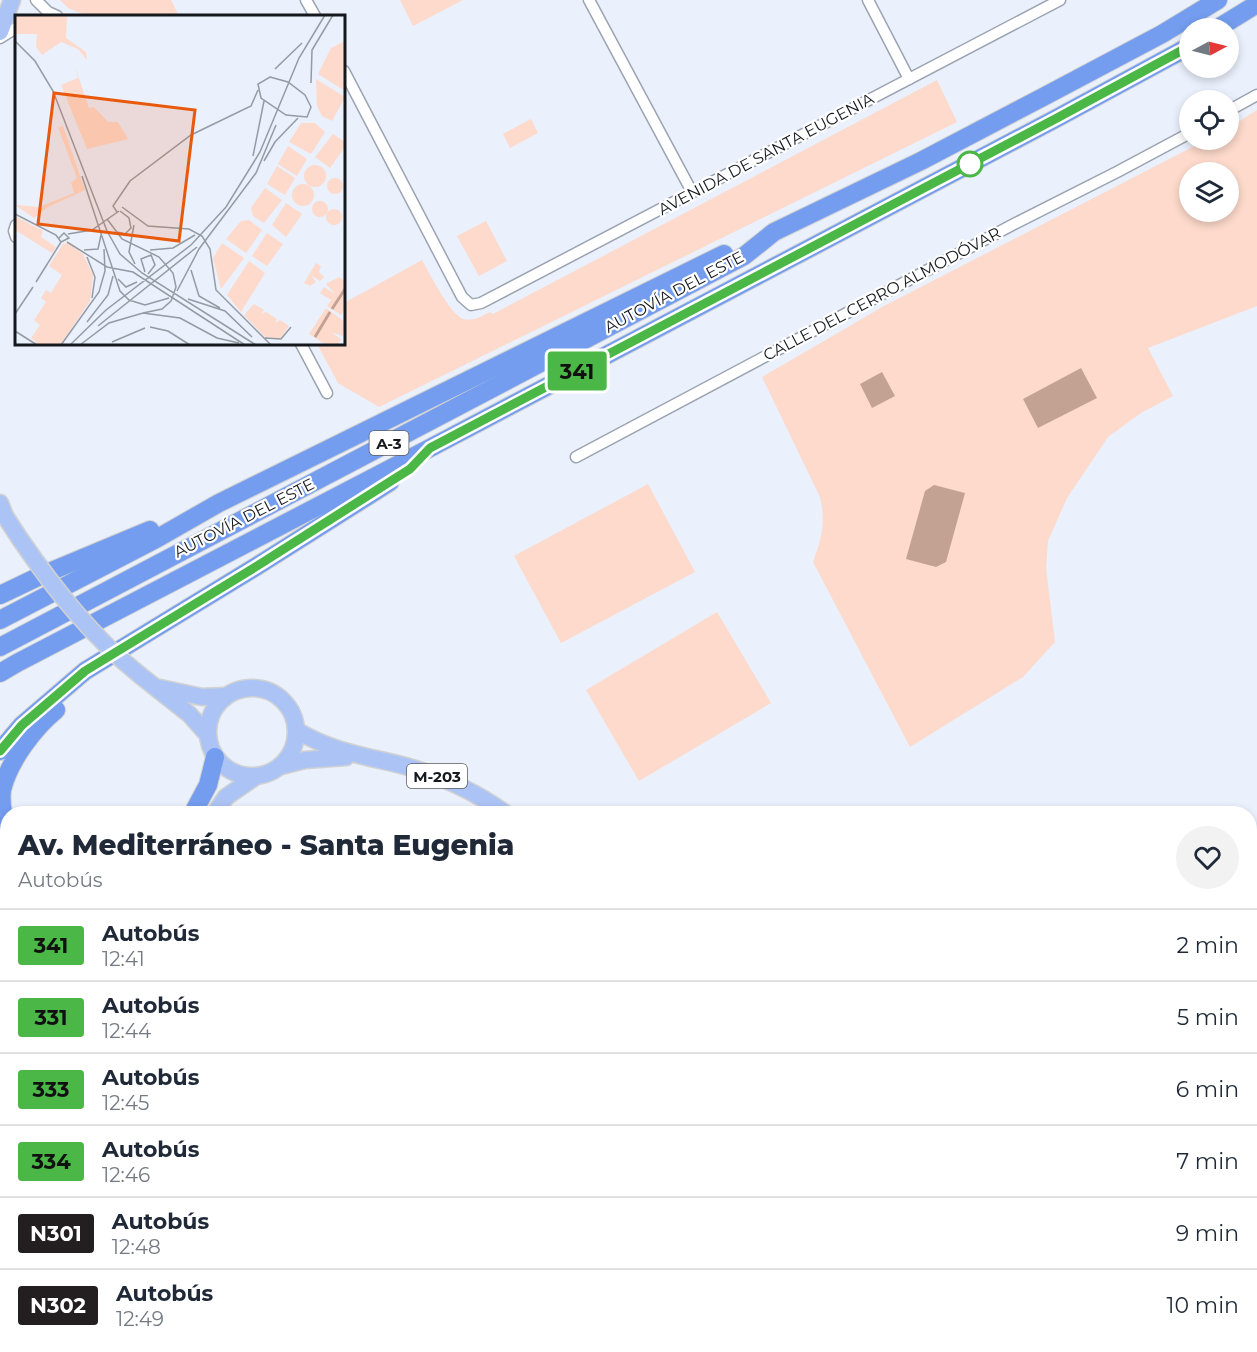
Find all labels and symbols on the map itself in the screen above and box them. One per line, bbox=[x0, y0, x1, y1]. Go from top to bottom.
inset map bbox=[15, 15, 345, 345]
north arrow bbox=[1179, 18, 1239, 78]
street label: AVENIDA DE SANTA EUGENIA bbox=[655, 89, 878, 219]
unlabelled marker bbox=[957, 151, 983, 177]
street label: CALLE DEL CERRO ALMODÓVAR bbox=[760, 223, 1004, 365]
street label: AUTOVÍA DEL ESTE bbox=[601, 247, 747, 337]
line badge: 341 bbox=[542, 352, 612, 391]
road number: A-3 bbox=[370, 431, 408, 455]
street label: AUTOVÍA DEL ESTE bbox=[171, 474, 317, 562]
road number: M-203 bbox=[407, 764, 467, 788]

